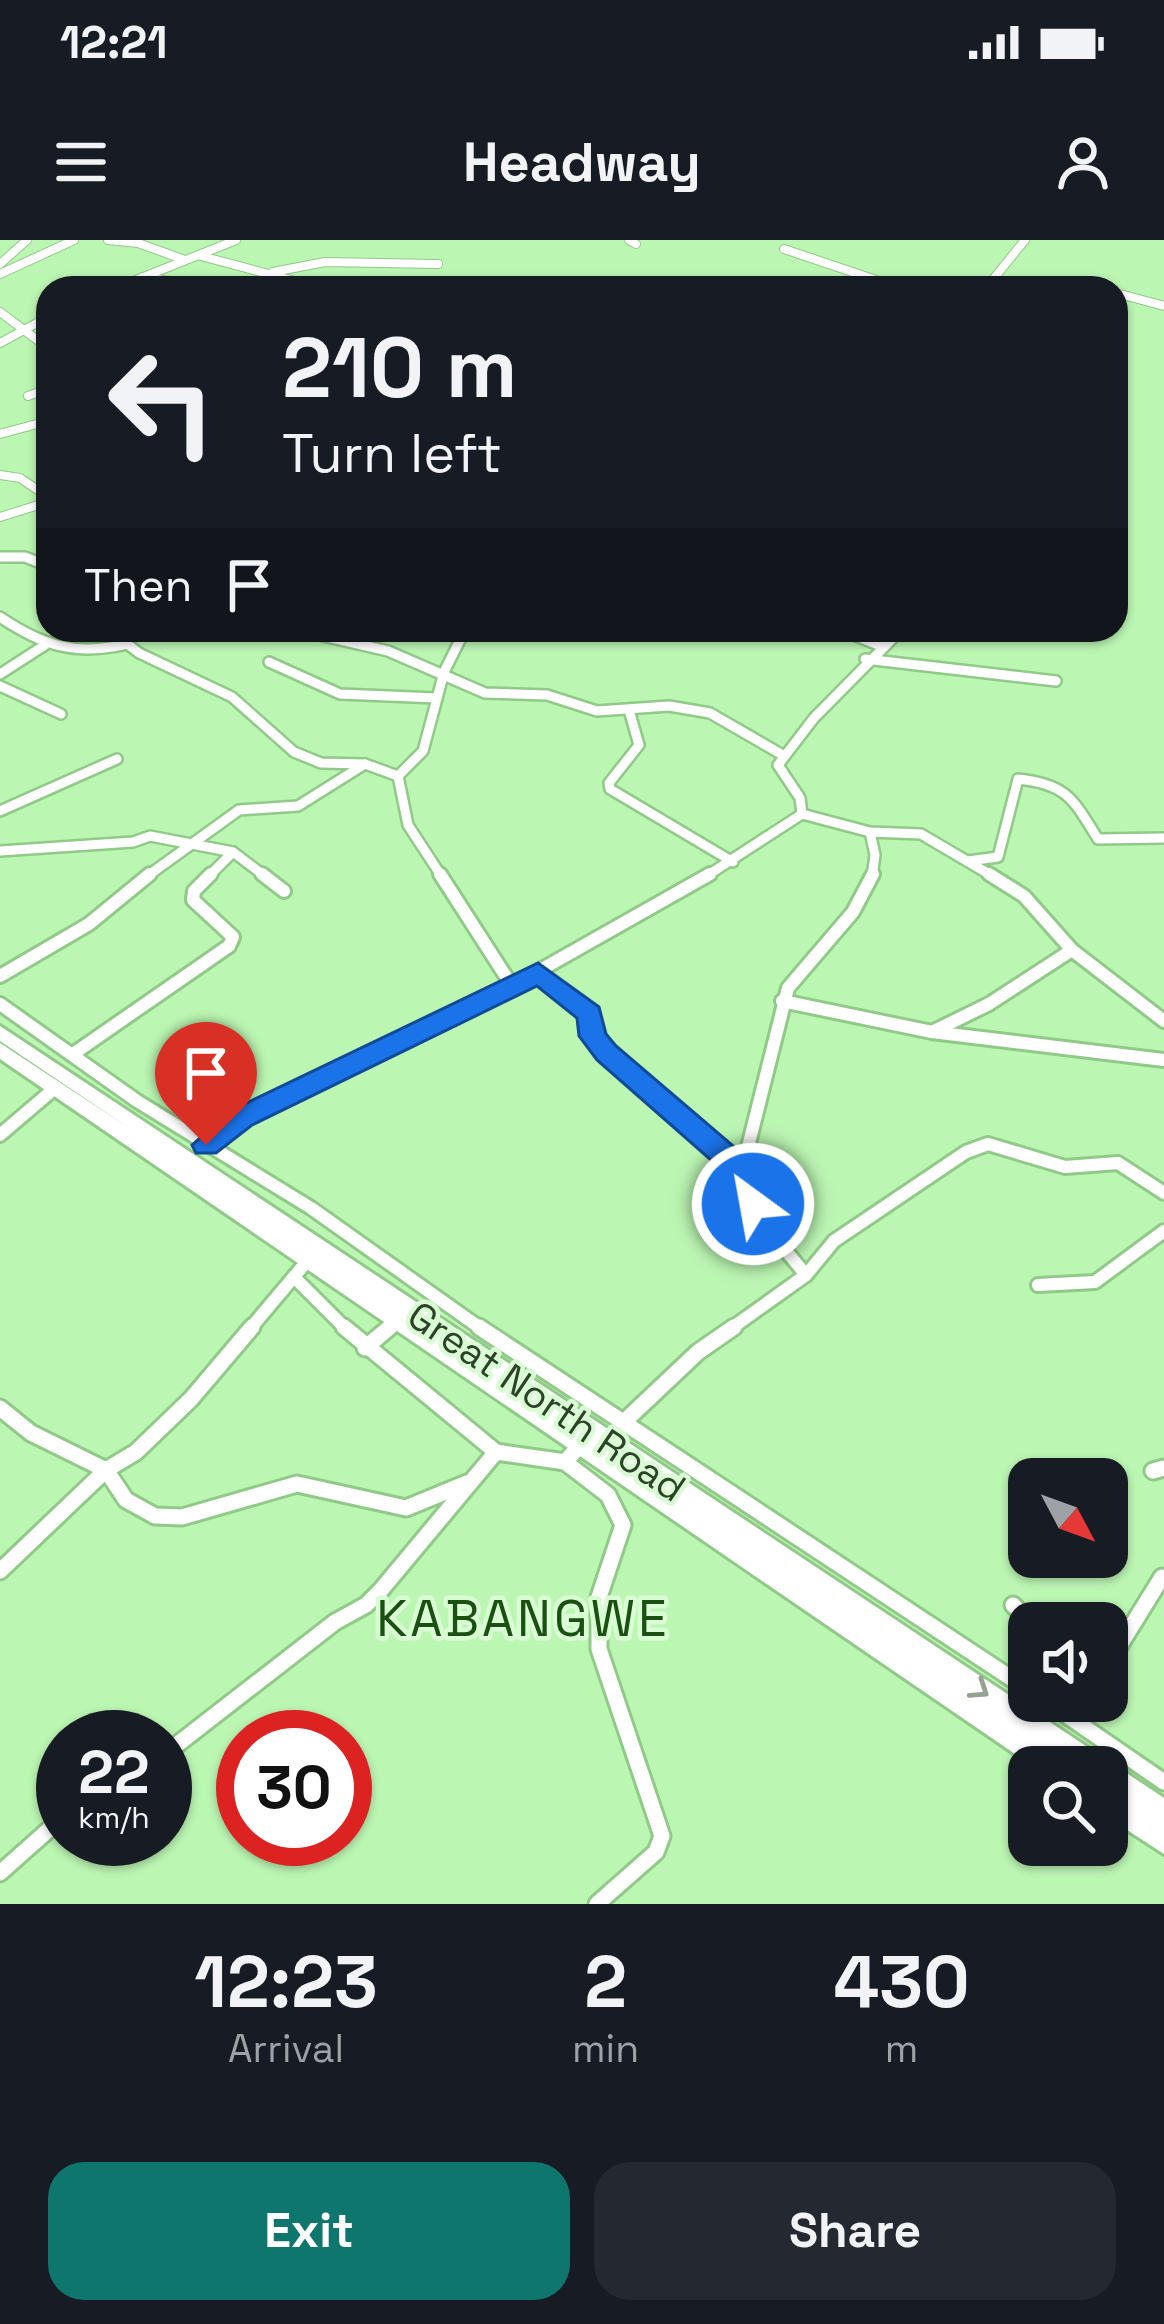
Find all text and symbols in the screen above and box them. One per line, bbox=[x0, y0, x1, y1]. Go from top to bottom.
text: 12:21 bbox=[60, 14, 168, 71]
text: Headway bbox=[463, 128, 701, 197]
icon: menu bbox=[48, 129, 114, 195]
icon: person bbox=[1050, 129, 1116, 195]
text: 210 m bbox=[282, 314, 517, 422]
icon: left bbox=[84, 324, 240, 480]
text: Turn left bbox=[282, 419, 502, 488]
icon: arrive bbox=[216, 552, 282, 618]
text: Then bbox=[84, 557, 192, 614]
pin bbox=[155, 1022, 257, 1145]
icon: arrive bbox=[173, 1040, 239, 1106]
position arrow bbox=[690, 1141, 816, 1267]
street label: Great North Road bbox=[399, 1290, 695, 1512]
north arrow bbox=[1008, 1458, 1128, 1578]
map controls bbox=[1008, 1458, 1128, 1866]
district label: KABANGWE bbox=[376, 1586, 670, 1651]
button: sound bbox=[1008, 1602, 1128, 1722]
one-way arrow bbox=[966, 1676, 988, 1698]
speed limit sign: 30 bbox=[216, 1710, 372, 1866]
text: 22 bbox=[78, 1734, 150, 1811]
button: search bbox=[1008, 1746, 1128, 1866]
text: km/h bbox=[78, 1798, 150, 1837]
text: 12:23 bbox=[194, 1936, 378, 2028]
text: 2 bbox=[584, 1936, 627, 2028]
text: 430 bbox=[833, 1936, 970, 2028]
text: Arrival bbox=[228, 2024, 344, 2073]
text: min bbox=[572, 2024, 639, 2073]
text: m bbox=[885, 2024, 918, 2073]
button: Exit bbox=[48, 2162, 570, 2300]
button: Share bbox=[594, 2162, 1116, 2300]

